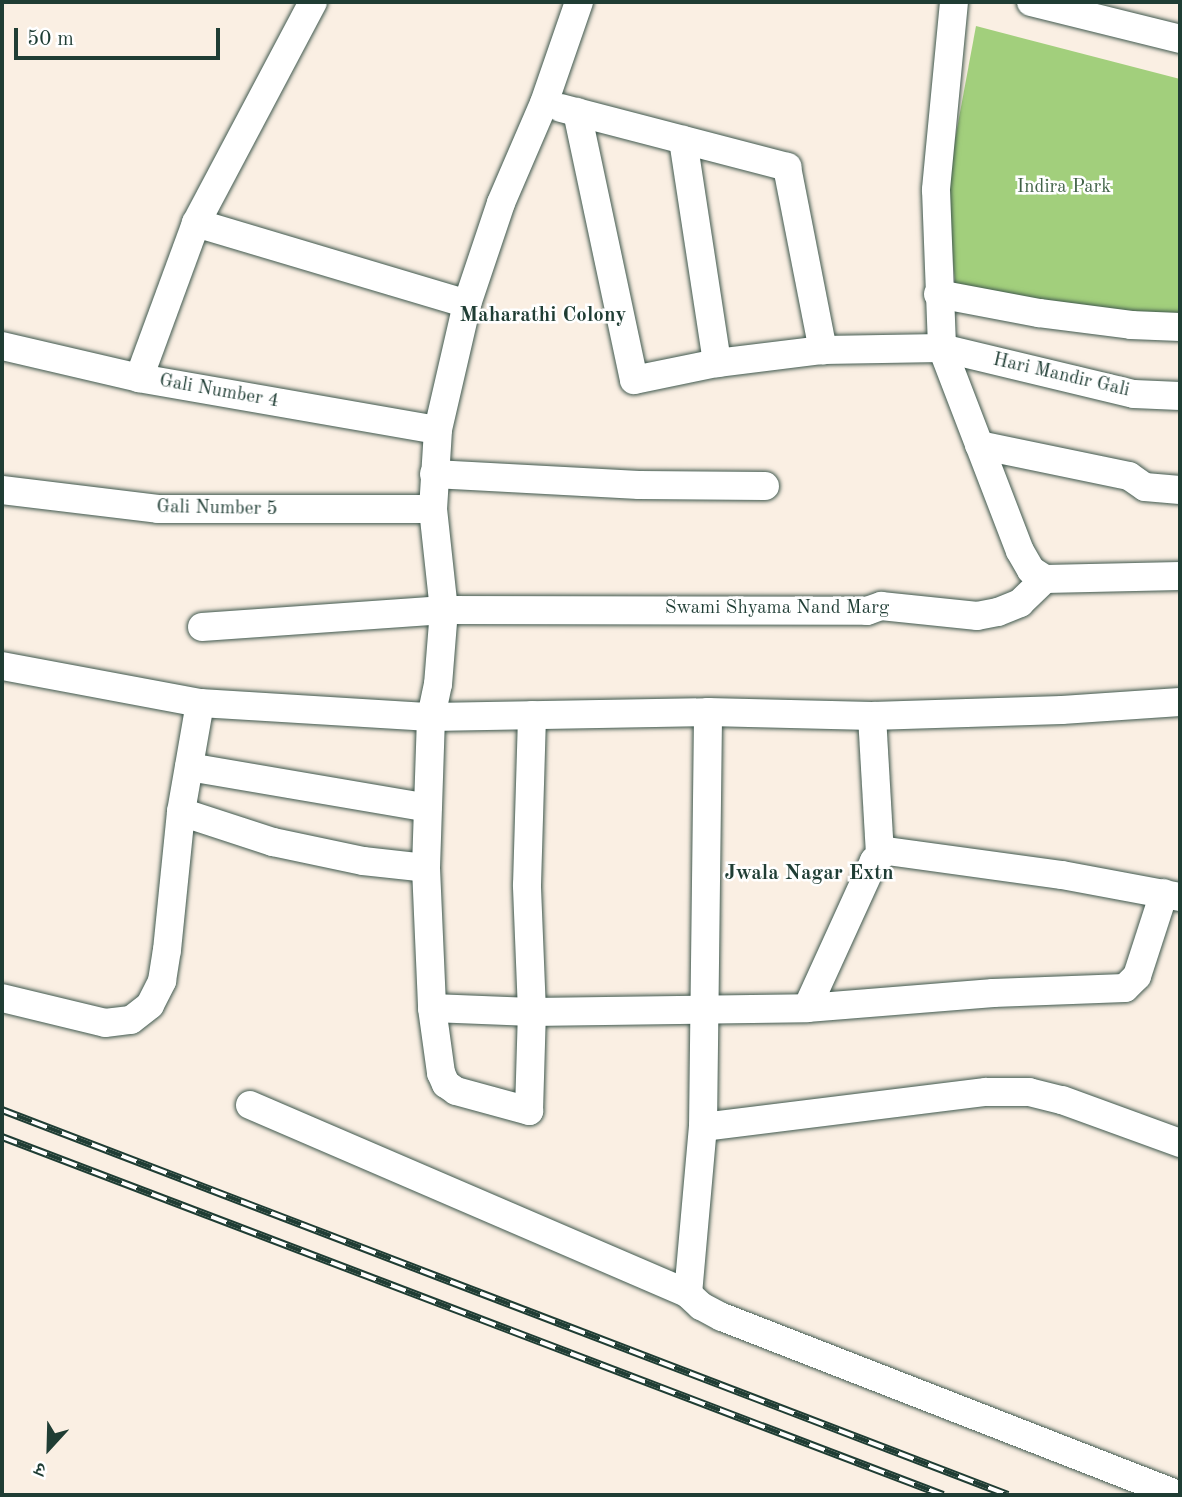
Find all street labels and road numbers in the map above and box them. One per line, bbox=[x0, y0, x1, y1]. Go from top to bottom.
street label: Hari Mandir Gali bbox=[990, 349, 1132, 403]
street label: Gali Number 4 bbox=[157, 370, 281, 414]
street label: Gali Number 5 bbox=[156, 497, 278, 521]
street label: Swami Shyama Nand Marg bbox=[665, 598, 889, 620]

